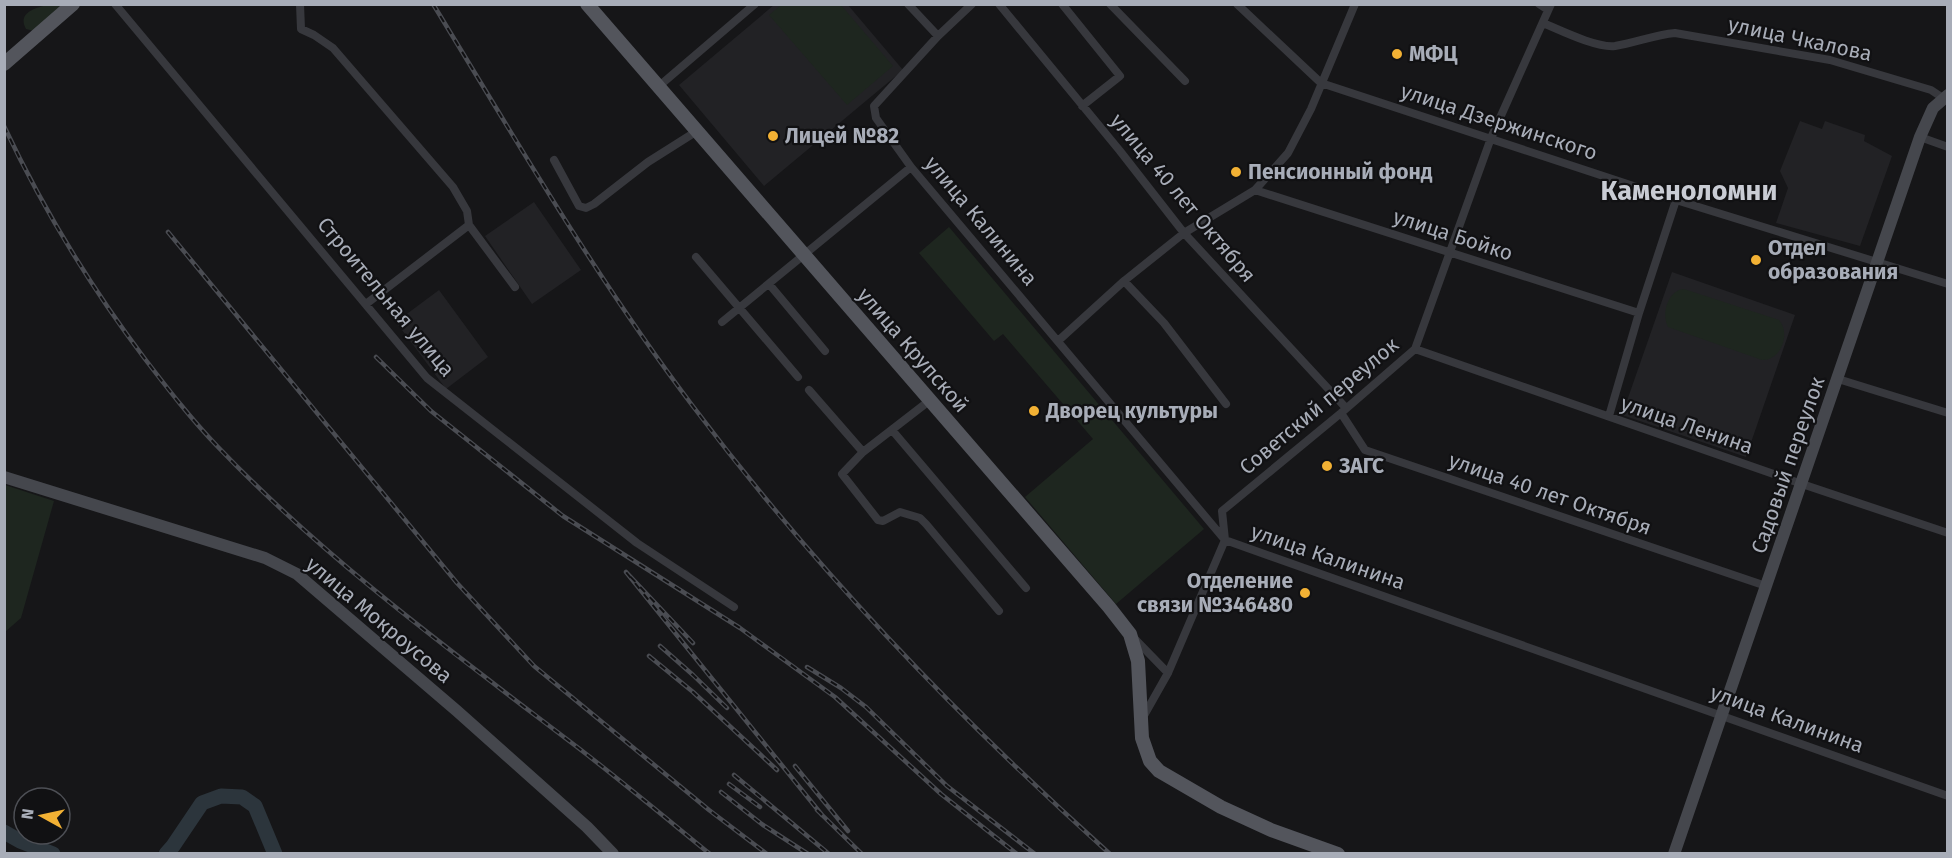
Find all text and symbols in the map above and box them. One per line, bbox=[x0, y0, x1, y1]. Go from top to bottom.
street label: улица Чкалова bbox=[1726, 11, 1874, 67]
place label: МФЦ bbox=[1409, 41, 1458, 67]
marker: МФЦ bbox=[1390, 47, 1404, 61]
street label: улица Дзержинского bbox=[1398, 78, 1600, 166]
street label: улица 40 лет Октября bbox=[1105, 108, 1261, 288]
place label: Лицей №82 bbox=[785, 123, 899, 149]
marker: Лицей №82 bbox=[766, 129, 780, 143]
street label: улица Калинина bbox=[919, 151, 1043, 291]
place label: Пенсионный фонд bbox=[1248, 159, 1433, 185]
marker: Пенсионный фонд bbox=[1229, 165, 1243, 179]
district label: Каменоломни bbox=[1601, 175, 1777, 207]
street label: улица Бойко bbox=[1390, 203, 1516, 267]
street label: Строительная улица bbox=[312, 212, 460, 382]
place label: Отдел образования bbox=[1768, 235, 1898, 285]
marker: Отдел образования bbox=[1749, 253, 1763, 267]
street label: улица Крупской bbox=[852, 282, 974, 418]
street label: Советский переулок bbox=[1234, 332, 1404, 480]
street label: Садовый переулок bbox=[1746, 373, 1830, 557]
street label: улица Ленина bbox=[1617, 390, 1757, 460]
place label: Дворец культуры bbox=[1045, 398, 1218, 424]
marker: Дворец культуры bbox=[1027, 404, 1041, 418]
street label: улица 40 лет Октября bbox=[1445, 447, 1655, 541]
place label: ЗАГС bbox=[1338, 453, 1384, 479]
marker: ЗАГС bbox=[1320, 459, 1334, 473]
street label: улица Калинина bbox=[1247, 518, 1409, 596]
street label: улица Мокроусова bbox=[300, 551, 458, 689]
place label: Отделение связи №346480 bbox=[1137, 568, 1293, 618]
marker: Отделение связи №346480 bbox=[1298, 586, 1312, 600]
street label: улица Калинина bbox=[1707, 679, 1867, 759]
north arrow bbox=[12, 786, 72, 846]
text: N bbox=[17, 807, 38, 821]

